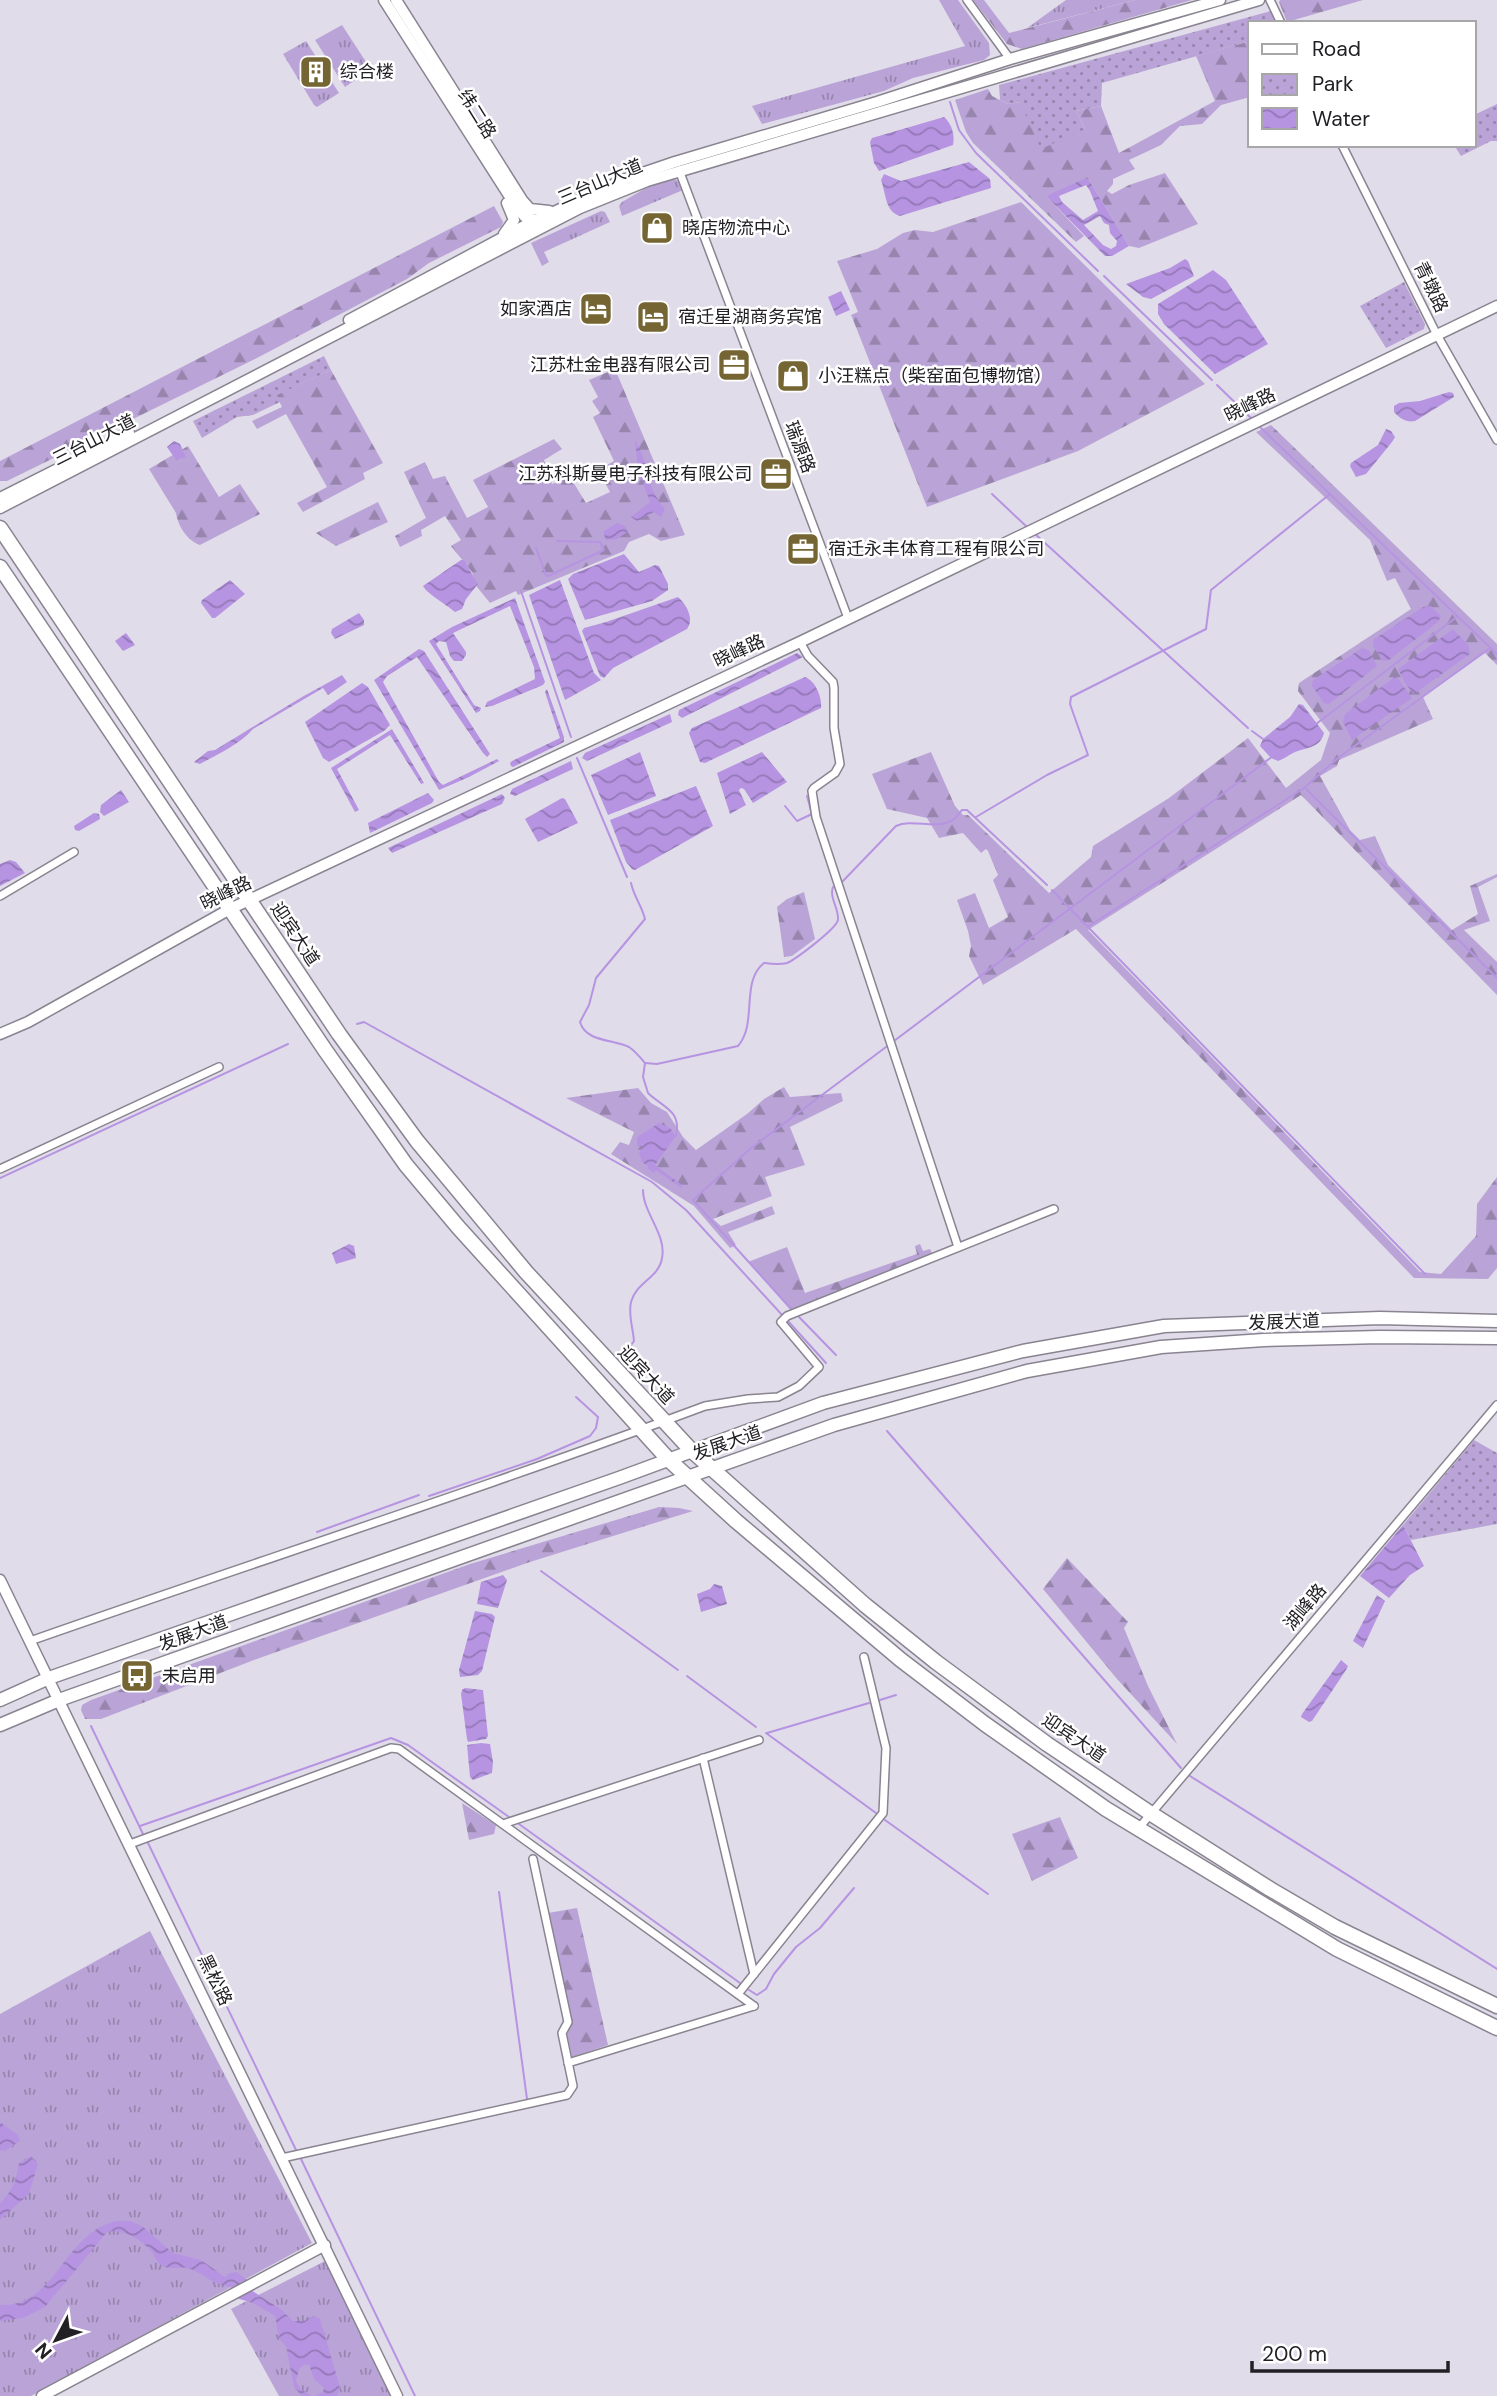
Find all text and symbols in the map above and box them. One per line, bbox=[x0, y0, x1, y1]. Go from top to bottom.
legend bbox=[1248, 21, 1476, 147]
text: Road bbox=[1312, 35, 1361, 63]
building icon: 综合楼 bbox=[297, 53, 335, 91]
place label: 综合楼 bbox=[340, 60, 394, 84]
text: Park bbox=[1312, 70, 1354, 98]
street label: 纬二路 bbox=[453, 85, 501, 143]
text: Water bbox=[1312, 105, 1370, 133]
street label: 三台山大道 bbox=[554, 153, 646, 211]
shop icon: 晓店物流中心 bbox=[638, 209, 676, 247]
place label: 晓店物流中心 bbox=[682, 216, 790, 240]
street label: 青墩路 bbox=[1408, 257, 1454, 317]
hotel icon: 如家酒店 bbox=[577, 290, 615, 328]
place label: 如家酒店 bbox=[500, 297, 572, 321]
hotel icon: 宿迁星湖商务宾馆 bbox=[634, 298, 672, 336]
place label: 宿迁星湖商务宾馆 bbox=[678, 305, 822, 329]
office icon: 江苏杜金电器有限公司 bbox=[715, 346, 753, 384]
place label: 江苏杜金电器有限公司 bbox=[530, 353, 710, 377]
shop icon: 小汪糕点（柴窑面包博物馆） bbox=[774, 357, 812, 395]
place label: 小汪糕点（柴窑面包博物馆） bbox=[818, 364, 1052, 388]
street label: 晓峰路 bbox=[1220, 382, 1280, 428]
street label: 三台山大道 bbox=[48, 409, 140, 471]
street label: 瑞源路 bbox=[779, 417, 821, 477]
office icon: 江苏科斯曼电子科技有限公司 bbox=[757, 455, 795, 493]
place label: 江苏科斯曼电子科技有限公司 bbox=[518, 462, 752, 486]
office icon: 宿迁永丰体育工程有限公司 bbox=[784, 530, 822, 568]
place label: 宿迁永丰体育工程有限公司 bbox=[828, 537, 1044, 561]
street label: 晓峰路 bbox=[709, 629, 769, 673]
street label: 晓峰路 bbox=[196, 870, 256, 916]
street label: 迎宾大道 bbox=[265, 897, 325, 971]
street label: 发展大道 bbox=[1248, 1309, 1320, 1335]
street label: 迎宾大道 bbox=[613, 1340, 679, 1410]
street label: 发展大道 bbox=[689, 1420, 765, 1466]
street label: 湖峰路 bbox=[1278, 1579, 1332, 1635]
street label: 发展大道 bbox=[155, 1609, 231, 1657]
bus stop icon: 未启用 bbox=[118, 1657, 156, 1695]
place label: 未启用 bbox=[162, 1664, 216, 1688]
street label: 迎宾大道 bbox=[1037, 1708, 1111, 1768]
street label: 黑松路 bbox=[192, 1950, 238, 2010]
north arrow bbox=[21, 2305, 91, 2375]
scale bar bbox=[1252, 2330, 1448, 2374]
text: N bbox=[30, 2337, 58, 2364]
text: 200 m bbox=[1262, 2340, 1327, 2368]

